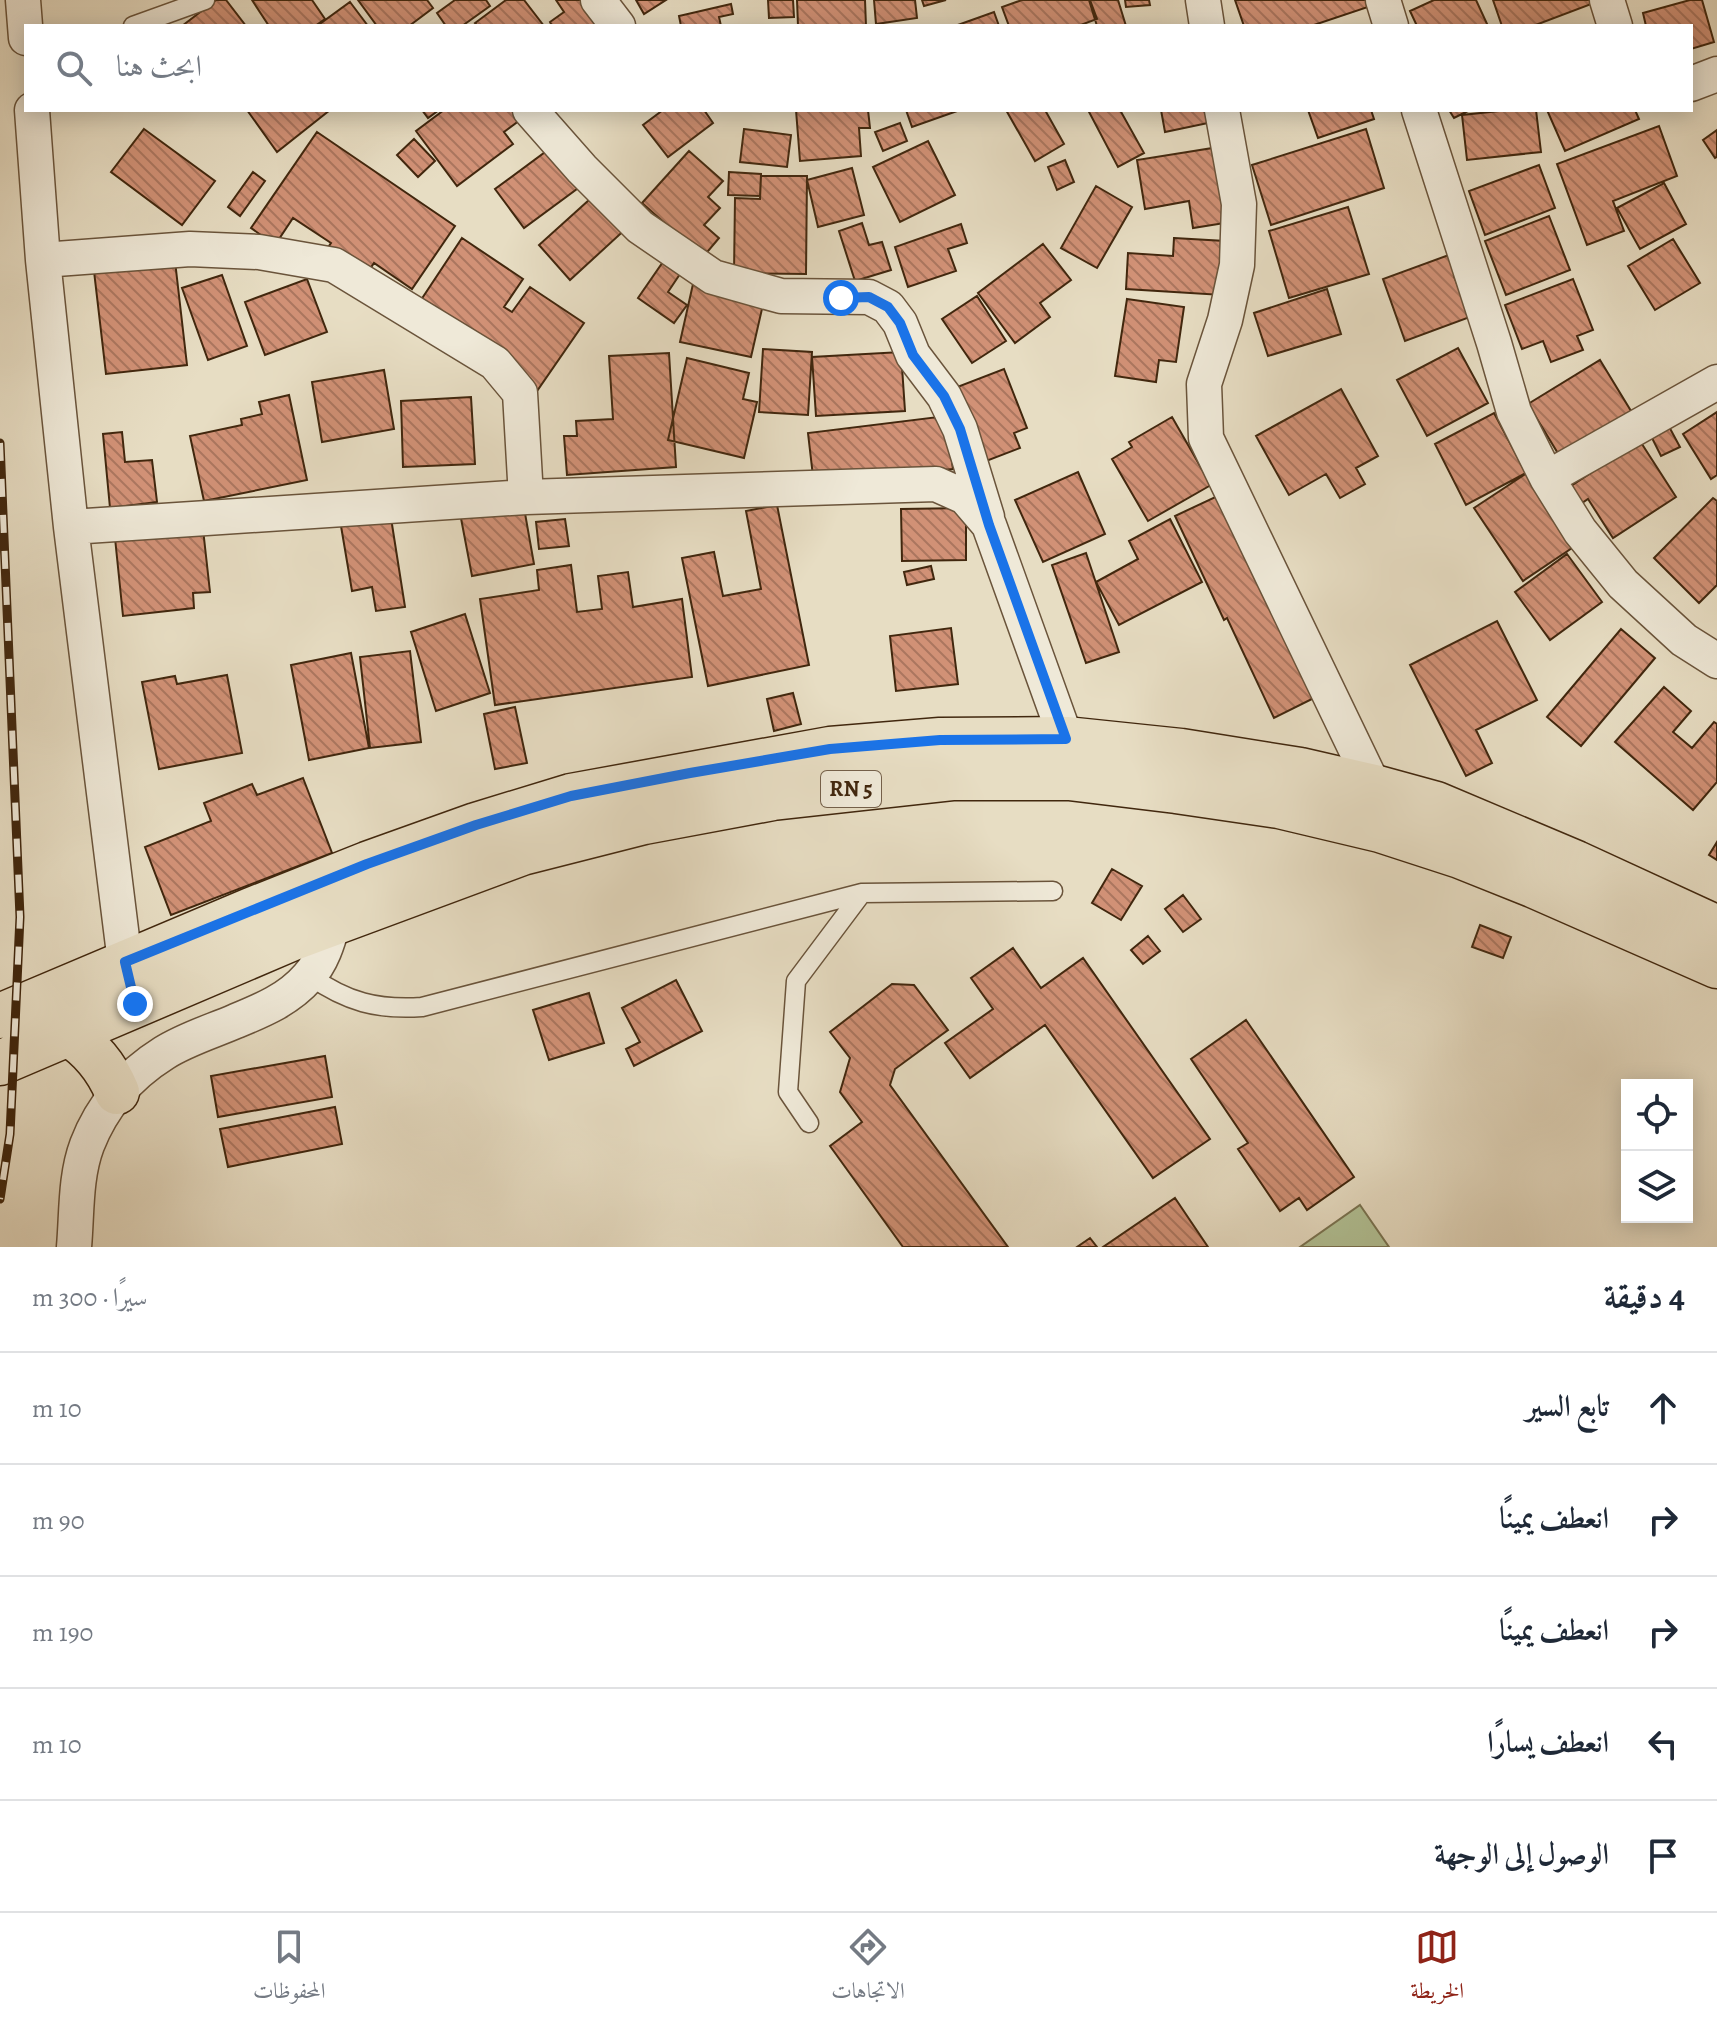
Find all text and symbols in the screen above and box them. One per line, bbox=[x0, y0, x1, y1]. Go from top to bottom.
search box bbox=[24, 24, 1693, 112]
icon: search bbox=[52, 46, 96, 90]
text: ابحث هنا bbox=[116, 46, 202, 86]
route start bbox=[823, 280, 859, 316]
road number: RN 5 bbox=[821, 771, 881, 807]
route end bbox=[117, 986, 153, 1022]
map controls bbox=[1621, 1079, 1693, 1223]
button: locate bbox=[1621, 1079, 1693, 1151]
button: layers bbox=[1621, 1151, 1693, 1223]
text: 4 دقيقة bbox=[1604, 1272, 1685, 1319]
text: سيرًا · 300 m bbox=[32, 1280, 147, 1315]
text: تابع السير bbox=[1525, 1386, 1609, 1426]
icon: ahead bbox=[1641, 1386, 1685, 1430]
text: 10 m bbox=[32, 1391, 82, 1426]
text: انعطف يمينًا bbox=[1499, 1498, 1609, 1538]
icon: right bbox=[1641, 1498, 1685, 1542]
text: 90 m bbox=[32, 1503, 85, 1538]
text: انعطف يمينًا bbox=[1499, 1610, 1609, 1650]
icon: right bbox=[1641, 1610, 1685, 1654]
text: 190 m bbox=[32, 1615, 93, 1650]
text: انعطف يسارًا bbox=[1487, 1722, 1609, 1762]
icon: left bbox=[1641, 1722, 1685, 1766]
text: 10 m bbox=[32, 1727, 82, 1762]
text: الوصول إلى الوجهة bbox=[1434, 1834, 1609, 1874]
icon: arrive bbox=[1641, 1834, 1685, 1878]
tab: المحفوظات bbox=[253, 1925, 325, 2012]
tab: الاتجاهات bbox=[831, 1925, 905, 2012]
tab: الخريطة bbox=[1411, 1925, 1464, 2012]

